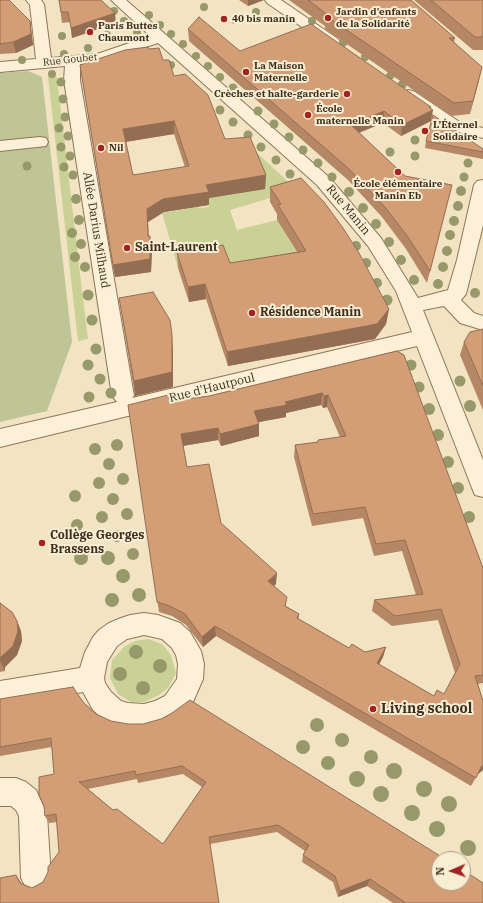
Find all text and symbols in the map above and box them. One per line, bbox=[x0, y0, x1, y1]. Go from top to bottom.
place label: Jardin d'enfants de la Solidarité bbox=[336, 6, 416, 30]
place label: 40 bis manin bbox=[232, 13, 295, 25]
marker: Jardin d'enfants de la Solidarité bbox=[323, 13, 333, 23]
marker: 40 bis manin bbox=[219, 14, 229, 24]
place label: Paris Buttes Chaumont bbox=[98, 20, 158, 44]
marker: Paris Buttes Chaumont bbox=[85, 27, 95, 37]
street label: Rue Goubet bbox=[42, 51, 98, 69]
place label: La Maison Maternelle bbox=[254, 60, 307, 84]
marker: La Maison Maternelle bbox=[241, 67, 251, 77]
place label: Crèches et halte-garderie bbox=[214, 88, 339, 100]
marker: Crèches et halte-garderie bbox=[342, 89, 352, 99]
place label: École maternelle Manin bbox=[316, 103, 404, 126]
marker: École maternelle Manin bbox=[303, 110, 313, 120]
place label: L’Éternel Solidaire bbox=[433, 119, 478, 142]
marker: L’Éternel Solidaire bbox=[420, 126, 430, 136]
place label: Nil bbox=[109, 142, 124, 154]
marker: Nil bbox=[96, 143, 106, 153]
marker: École élémentaire Manin Eb bbox=[393, 167, 403, 177]
street label: Allée Darius Milhaud bbox=[80, 171, 112, 289]
place label: École élémentaire Manin Eb bbox=[354, 178, 442, 202]
street label: Rue Manin bbox=[323, 182, 373, 238]
place label: Saint-Laurent bbox=[135, 241, 217, 255]
marker: Saint-Laurent bbox=[122, 243, 132, 253]
place label: Résidence Manin bbox=[260, 306, 361, 320]
marker: Résidence Manin bbox=[247, 308, 257, 318]
street label: Rue d'Hautpoul bbox=[168, 370, 256, 406]
place label: Collège Georges Brassens bbox=[50, 529, 144, 557]
marker: Collège Georges Brassens bbox=[37, 538, 47, 548]
place label: Living school bbox=[381, 701, 472, 717]
marker: Living school bbox=[368, 704, 378, 714]
north arrow bbox=[431, 851, 471, 891]
text: N bbox=[433, 867, 447, 876]

